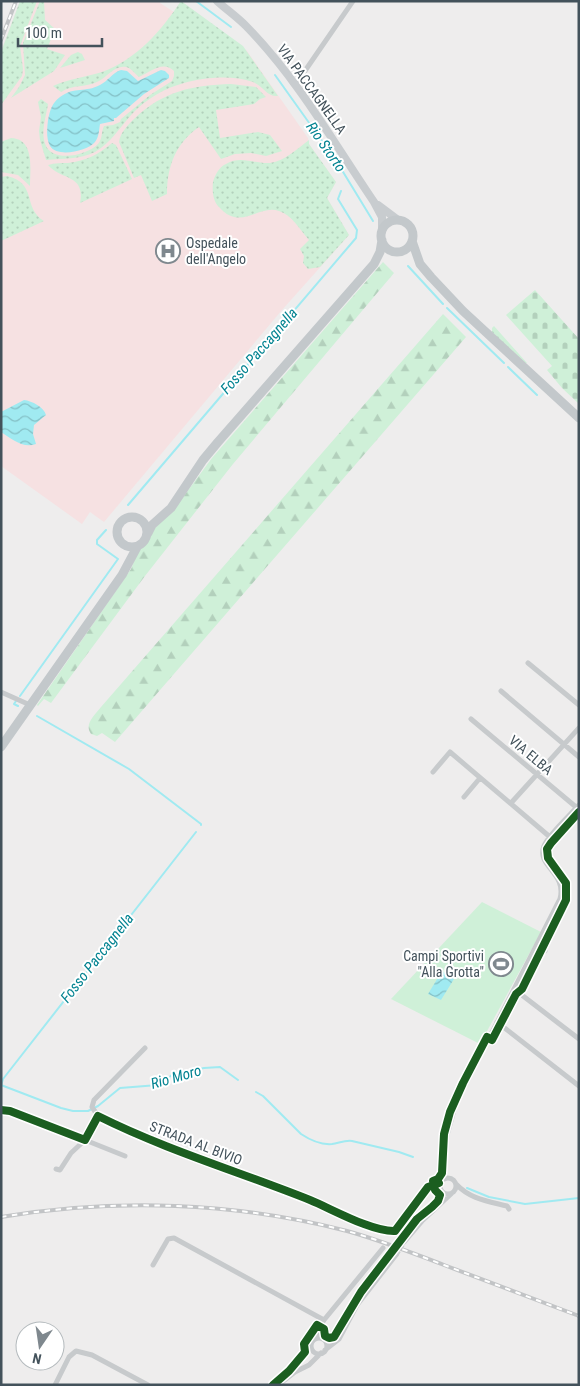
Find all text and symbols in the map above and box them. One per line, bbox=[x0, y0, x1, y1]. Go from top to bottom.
scale bar bbox=[18, 15, 101, 47]
text: 100 m bbox=[25, 24, 62, 42]
street label: VIA PACCAGNELLA bbox=[274, 41, 350, 137]
water label: Rio Storto bbox=[302, 118, 350, 176]
place label: Ospedale dell'Angelo bbox=[186, 235, 246, 267]
hospital icon: Ospedale dell'Angelo bbox=[155, 238, 181, 264]
water label: Fosso Paccagnella bbox=[217, 304, 301, 398]
street label: VIA ELBA bbox=[506, 732, 556, 778]
water label: Fosso Paccagnella bbox=[57, 910, 137, 1006]
place label: Campi Sportivi "Alla Grotta" bbox=[403, 948, 484, 980]
sports icon: Campi Sportivi "Alla Grotta" bbox=[488, 951, 514, 977]
water label: Rio Moro bbox=[149, 1061, 203, 1093]
street label: STRADA AL BIVIO bbox=[147, 1118, 245, 1168]
north arrow bbox=[15, 1321, 65, 1371]
text: N bbox=[31, 1350, 43, 1367]

